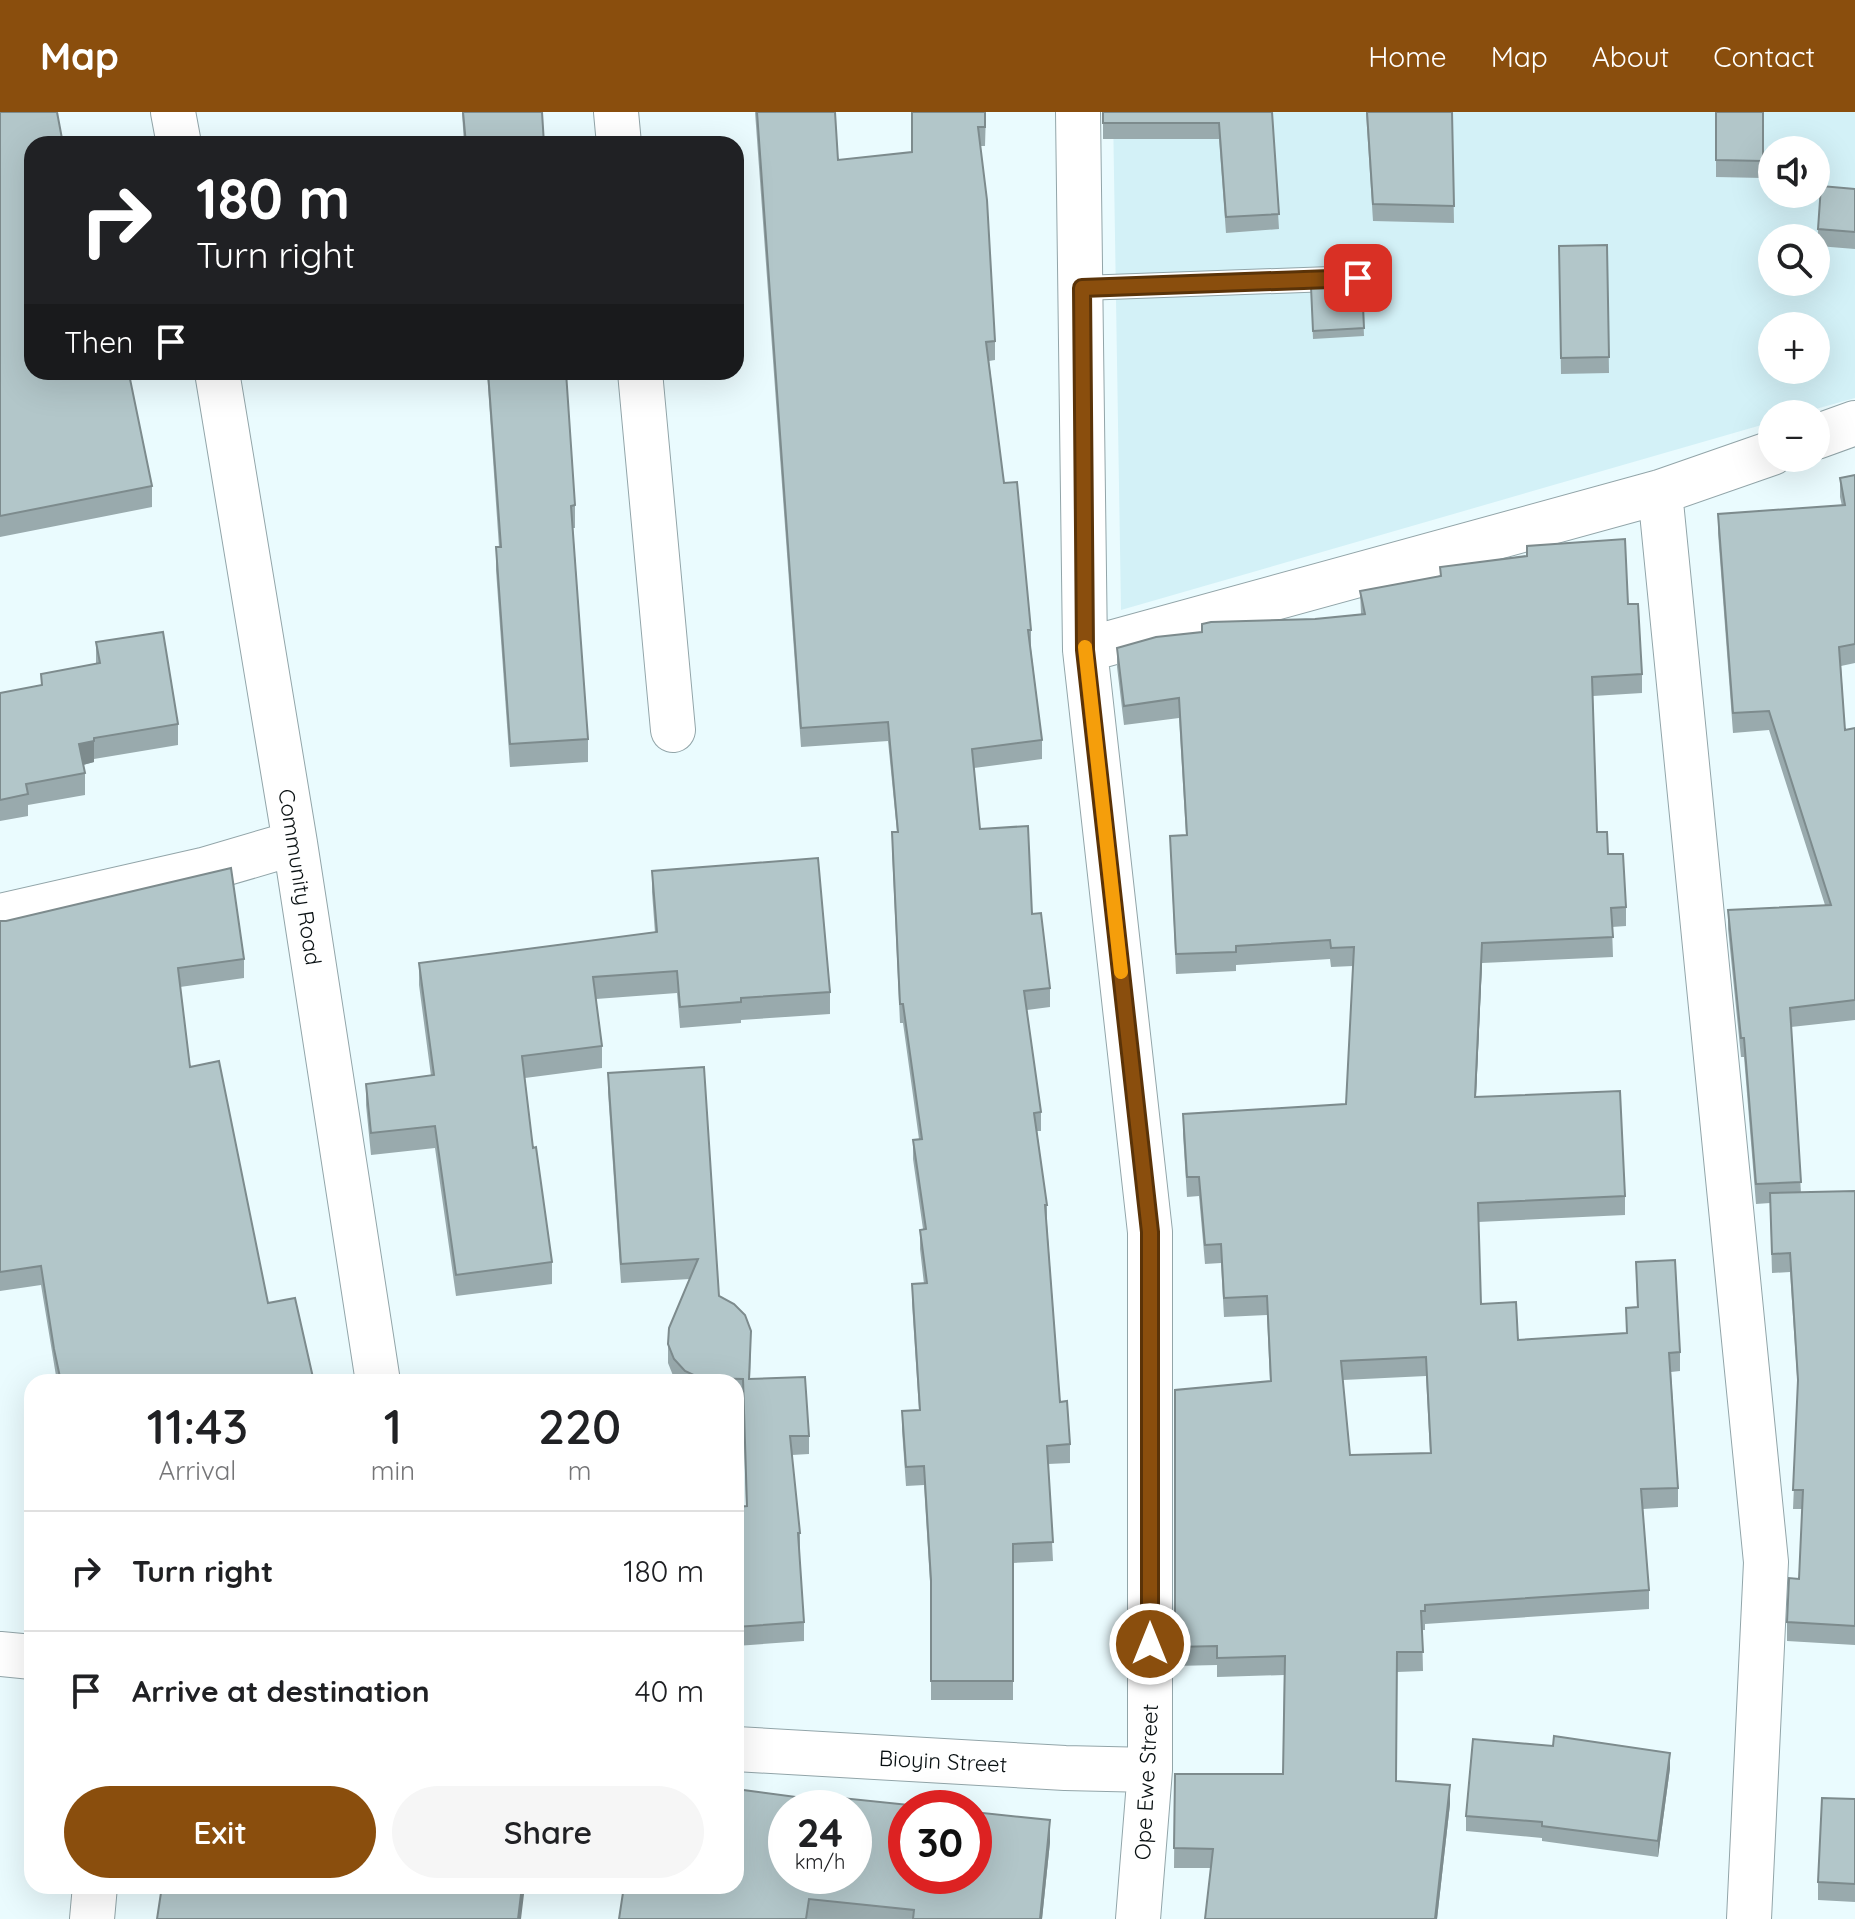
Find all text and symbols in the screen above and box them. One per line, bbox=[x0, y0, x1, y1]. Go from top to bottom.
text: Map bbox=[40, 32, 119, 80]
text: Home bbox=[1368, 39, 1447, 74]
text: Map bbox=[1491, 39, 1548, 74]
text: About bbox=[1592, 39, 1669, 74]
text: Contact bbox=[1713, 39, 1815, 74]
map controls bbox=[1758, 136, 1830, 472]
button: sound bbox=[1758, 136, 1830, 208]
text: 180 m bbox=[196, 163, 350, 233]
icon: right bbox=[64, 168, 168, 272]
button: search bbox=[1758, 224, 1830, 296]
text: Turn right bbox=[196, 232, 355, 277]
pin bbox=[1324, 244, 1392, 312]
icon: arrive bbox=[1336, 256, 1380, 300]
button: + bbox=[1758, 312, 1830, 384]
icon: arrive bbox=[149, 320, 193, 364]
text: Then bbox=[64, 323, 133, 361]
button: − bbox=[1758, 400, 1830, 472]
street label: Community Road bbox=[272, 787, 328, 967]
text: 11:43 bbox=[147, 1396, 248, 1456]
text: 1 bbox=[384, 1396, 402, 1456]
text: 220 bbox=[538, 1396, 621, 1456]
text: Arrival bbox=[158, 1454, 236, 1487]
text: min bbox=[371, 1454, 415, 1487]
text: m bbox=[568, 1454, 591, 1487]
icon: right bbox=[64, 1549, 108, 1593]
text: Turn right bbox=[132, 1552, 273, 1590]
text: 180 m bbox=[623, 1552, 704, 1590]
position arrow bbox=[1108, 1602, 1192, 1686]
icon: arrive bbox=[64, 1669, 108, 1713]
text: Arrive at destination bbox=[132, 1672, 430, 1710]
text: 40 m bbox=[635, 1672, 704, 1710]
street label: Ope Ewe Street bbox=[1128, 1703, 1164, 1861]
street label: Bioyin Street bbox=[878, 1744, 1008, 1778]
button: Exit bbox=[64, 1786, 376, 1878]
button: Share bbox=[392, 1786, 704, 1878]
speed limit sign: 30 bbox=[888, 1790, 992, 1894]
text: 24 bbox=[797, 1807, 843, 1857]
text: km/h bbox=[795, 1849, 845, 1874]

